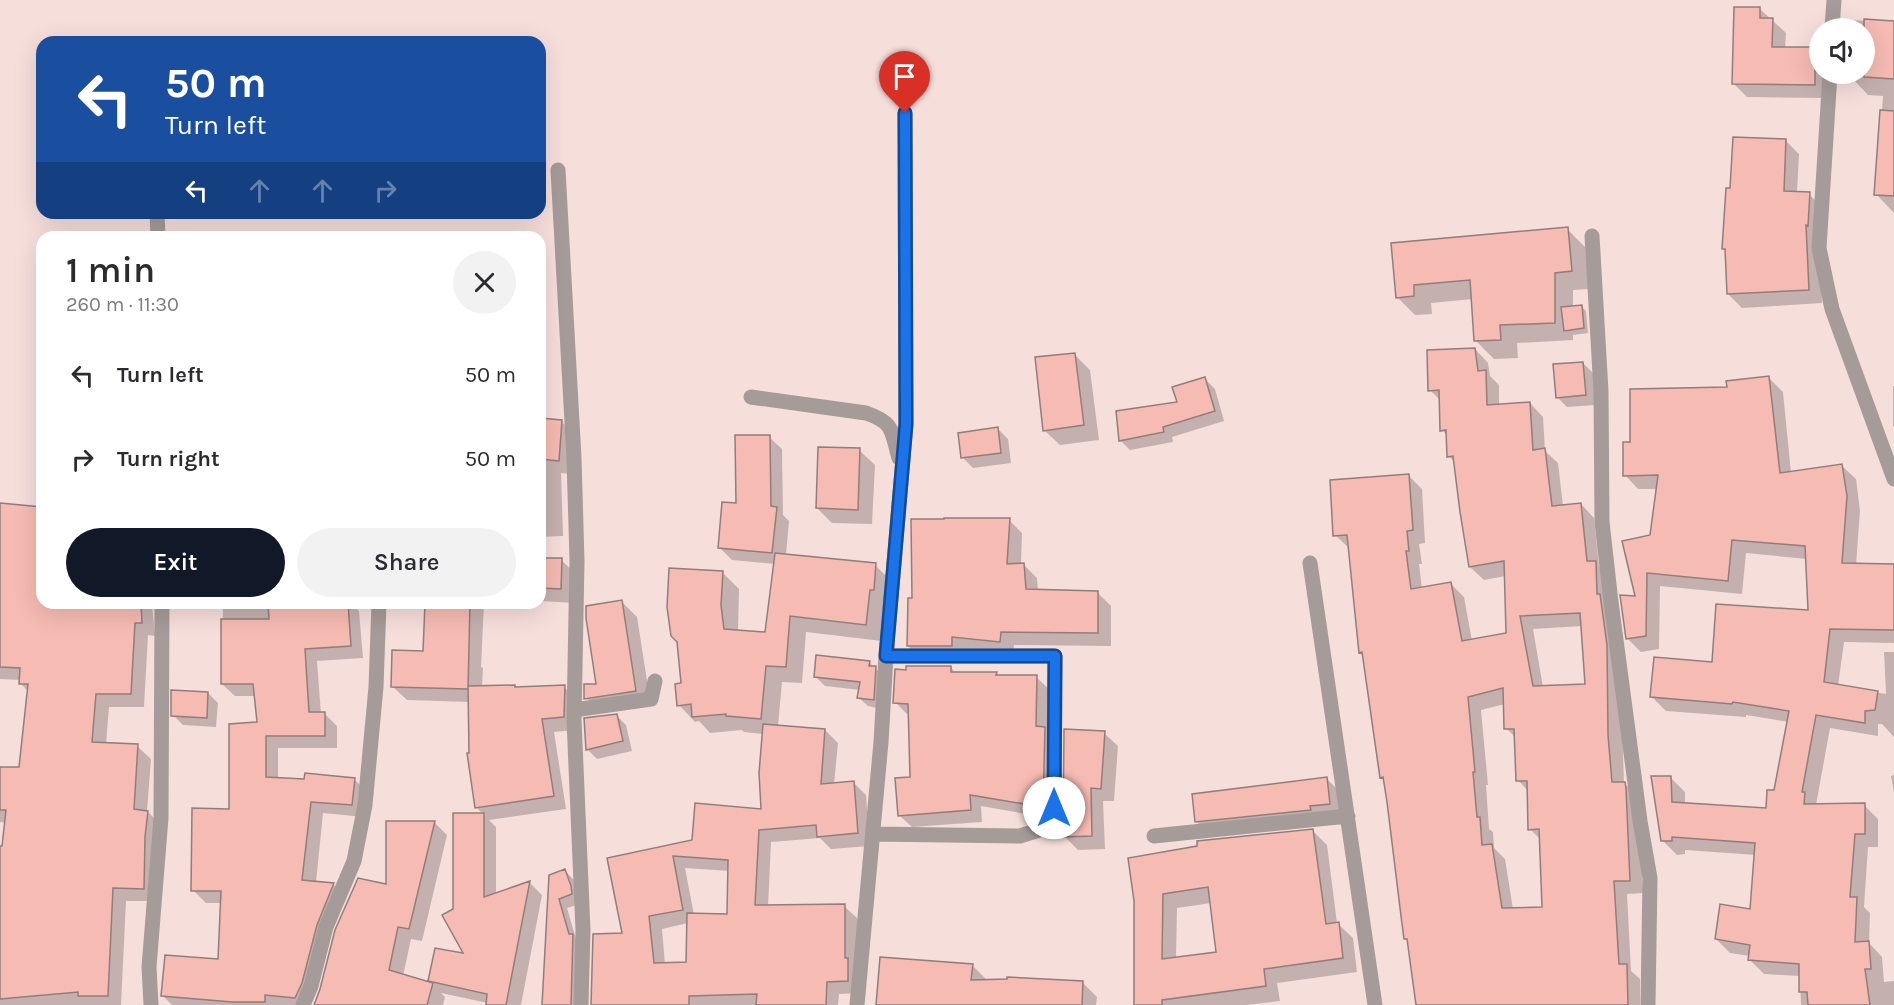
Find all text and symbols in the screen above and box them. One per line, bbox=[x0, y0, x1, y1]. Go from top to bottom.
map controls bbox=[1809, 18, 1875, 84]
button: sound bbox=[1809, 18, 1875, 84]
pin bbox=[879, 51, 930, 113]
text: 50 m bbox=[165, 58, 267, 108]
icon: left bbox=[66, 60, 144, 138]
icon: arrive bbox=[888, 60, 921, 93]
text: Turn left bbox=[165, 109, 266, 141]
icon: left bbox=[180, 174, 213, 207]
icon: ahead bbox=[243, 174, 276, 207]
icon: ahead bbox=[306, 174, 339, 207]
icon: right bbox=[369, 174, 402, 207]
text: 1 min bbox=[66, 249, 155, 291]
button: close bbox=[453, 251, 516, 314]
text: 260 m · 11:30 bbox=[66, 293, 179, 316]
icon: left bbox=[66, 359, 99, 392]
text: Turn left bbox=[117, 362, 204, 388]
text: 50 m bbox=[465, 362, 516, 388]
icon: right bbox=[66, 443, 99, 476]
text: Turn right bbox=[117, 446, 220, 472]
text: 50 m bbox=[465, 446, 516, 472]
button: Exit bbox=[66, 528, 285, 597]
button: Share bbox=[297, 528, 516, 597]
position arrow bbox=[1022, 776, 1086, 840]

